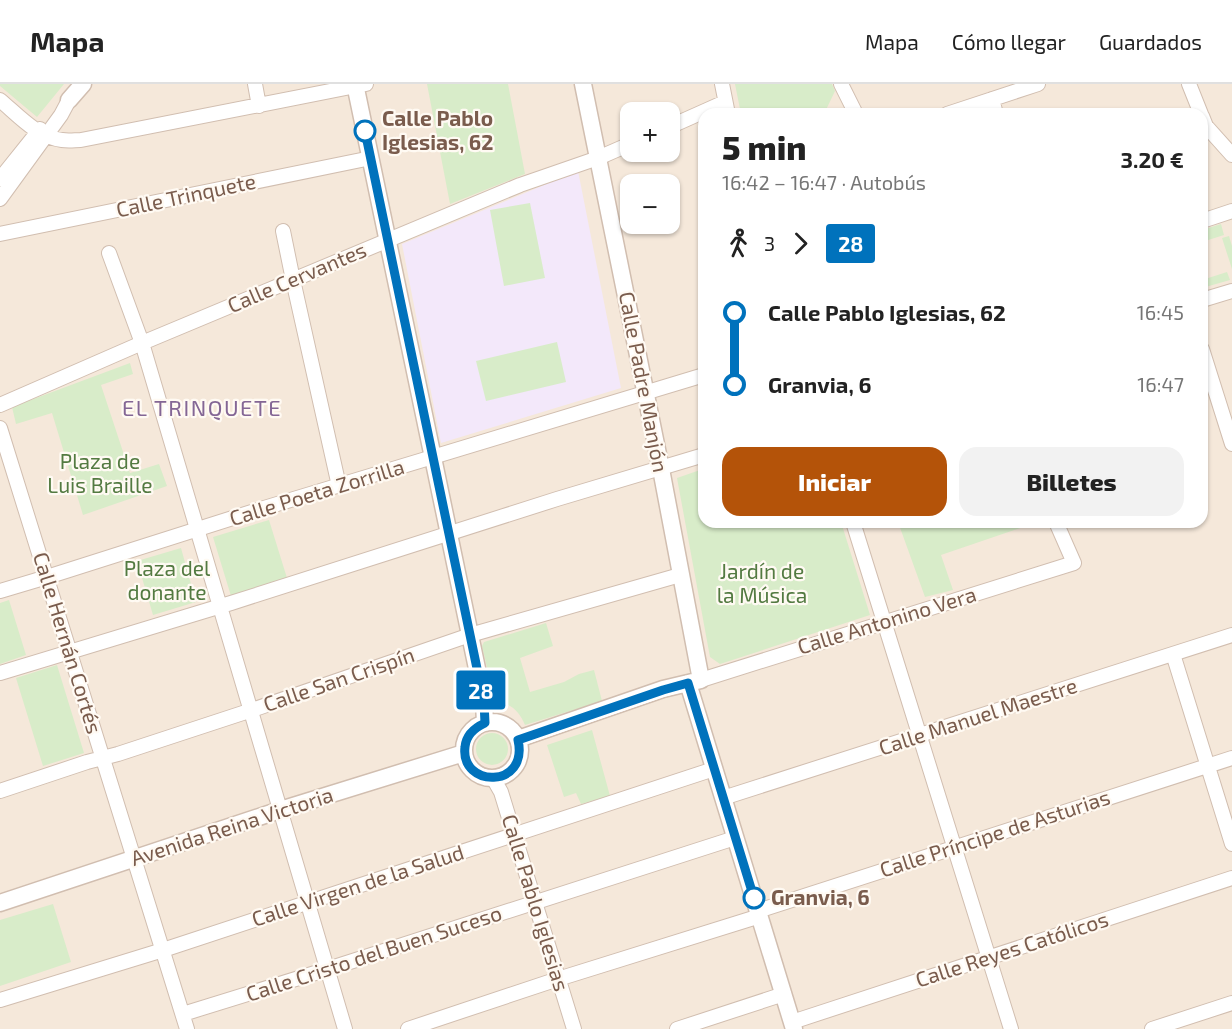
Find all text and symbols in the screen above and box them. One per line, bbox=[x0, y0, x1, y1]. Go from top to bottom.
text: Mapa bbox=[30, 24, 104, 58]
text: Mapa bbox=[865, 29, 919, 54]
text: Cómo llegar bbox=[952, 29, 1066, 54]
text: Guardados bbox=[1099, 29, 1202, 54]
map controls bbox=[620, 102, 680, 234]
button: + bbox=[620, 102, 680, 162]
place label: Calle Pablo Iglesias, 62 bbox=[382, 105, 493, 154]
marker: Calle Pablo Iglesias, 62 bbox=[354, 120, 376, 142]
text: 5 min bbox=[722, 127, 806, 167]
text: 3.20 € bbox=[1121, 146, 1184, 172]
street label: Calle Trinquete bbox=[114, 168, 258, 222]
text: 16:42 – 16:47 · Autobús bbox=[722, 170, 926, 194]
button: − bbox=[620, 174, 680, 234]
icon: walk bbox=[722, 227, 755, 260]
icon: forward bbox=[784, 227, 817, 260]
text: 3 bbox=[764, 231, 775, 255]
text: 28 bbox=[838, 231, 863, 256]
street label: Calle Cervantes bbox=[223, 236, 370, 317]
street label: Calle Padre Manjón bbox=[614, 289, 674, 474]
text: Calle Pablo Iglesias, 62 bbox=[768, 299, 1006, 325]
text: 16:45 bbox=[1137, 300, 1184, 324]
text: Granvia, 6 bbox=[768, 371, 871, 397]
text: 16:47 bbox=[1137, 372, 1184, 396]
district label: EL TRINQUETE bbox=[122, 394, 282, 421]
button: Iniciar bbox=[722, 447, 947, 516]
button: Billetes bbox=[959, 447, 1184, 516]
park label: Plaza de Luis Braille bbox=[47, 448, 153, 497]
street label: Calle Poeta Zorrilla bbox=[226, 453, 407, 530]
street label: Calle Hernán Cortés bbox=[29, 549, 108, 736]
park label: Plaza del donante bbox=[124, 555, 211, 604]
park label: Jardín de la Música bbox=[717, 558, 807, 607]
street label: Calle Antonino Vera bbox=[794, 580, 979, 659]
street label: Calle San Crispín bbox=[260, 641, 417, 716]
line badge: 28 bbox=[454, 670, 508, 710]
street label: Calle Manuel Maestre bbox=[875, 672, 1080, 759]
text: 28 bbox=[468, 678, 494, 703]
street label: Avenida Reina Victoria bbox=[127, 781, 336, 870]
street label: Calle Príncipe de Asturias bbox=[876, 783, 1113, 882]
street label: Calle Pablo Iglesias bbox=[498, 811, 575, 994]
street label: Calle Virgen de la Salud bbox=[248, 838, 467, 931]
place label: Granvia, 6 bbox=[771, 884, 870, 909]
marker: Granvia, 6 bbox=[743, 887, 765, 909]
street label: Calle Cristo del Buen Suceso bbox=[243, 899, 505, 1006]
street label: Calle Reyes Católicos bbox=[912, 906, 1111, 992]

